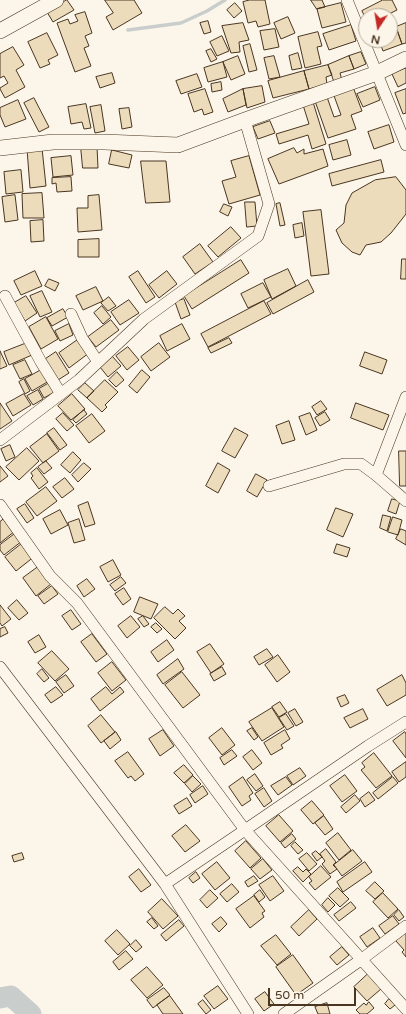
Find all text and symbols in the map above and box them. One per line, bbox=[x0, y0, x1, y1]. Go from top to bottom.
north arrow bbox=[358, 8, 398, 48]
text: N bbox=[370, 32, 381, 47]
scale bar bbox=[270, 980, 358, 1006]
text: 50 m bbox=[275, 988, 304, 1002]

